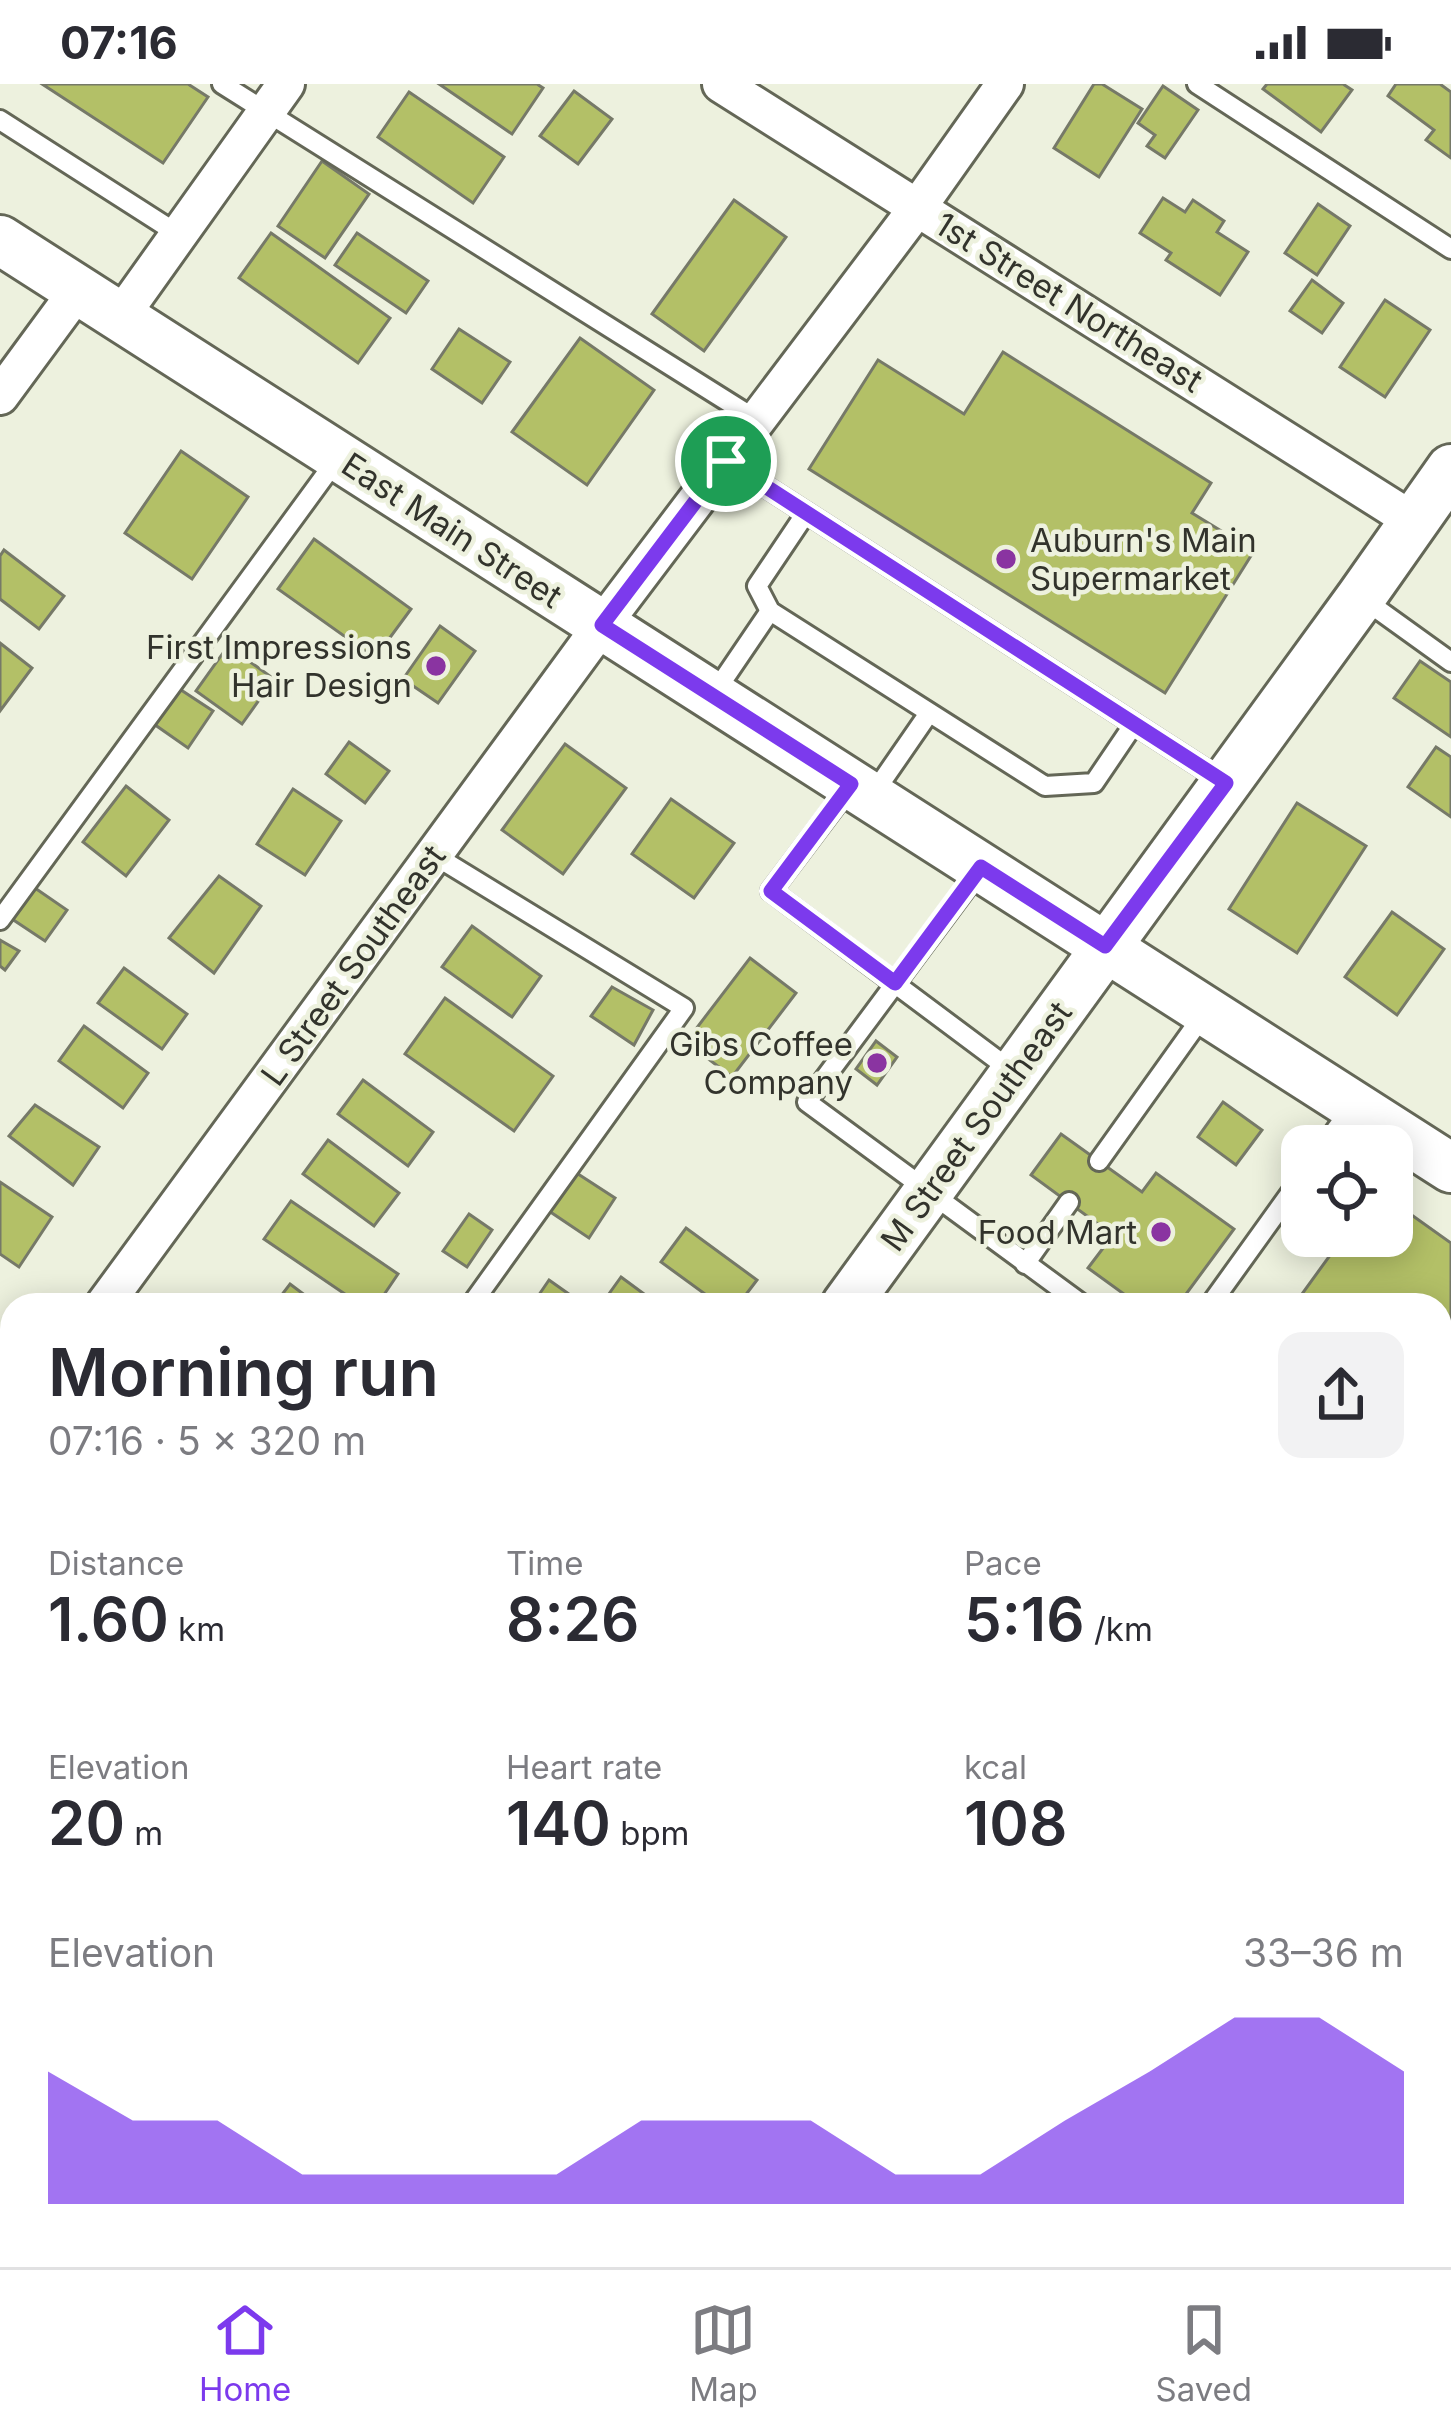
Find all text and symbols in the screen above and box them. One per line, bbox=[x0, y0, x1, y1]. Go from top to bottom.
text: 07:16 bbox=[60, 15, 178, 70]
street label: 1st Street Northeast bbox=[928, 204, 1210, 401]
pin bbox=[675, 410, 777, 512]
icon: arrive bbox=[693, 428, 759, 494]
street label: East Main Street bbox=[335, 444, 570, 616]
place label: Auburn's Main Supermarket bbox=[1030, 520, 1257, 598]
marker: Auburn's Main Supermarket bbox=[993, 546, 1019, 572]
place label: First Impressions Hair Design bbox=[146, 627, 412, 705]
marker: First Impressions Hair Design bbox=[423, 653, 449, 679]
street label: L Street Southeast bbox=[252, 837, 454, 1093]
street label: M Street Southeast bbox=[872, 993, 1080, 1259]
place label: Gibs Coffee Company bbox=[669, 1024, 853, 1102]
marker: Gibs Coffee Company bbox=[864, 1050, 890, 1076]
map controls bbox=[1281, 1125, 1413, 1257]
button: locate bbox=[1281, 1125, 1413, 1257]
place label: Food Mart bbox=[978, 1212, 1137, 1252]
marker: Food Mart bbox=[1148, 1219, 1174, 1245]
text: Morning run bbox=[48, 1332, 439, 1412]
button: share bbox=[1278, 1332, 1404, 1458]
text: 07:16 · 5 × 320 m bbox=[48, 1417, 366, 1464]
text: Distance bbox=[48, 1543, 184, 1583]
text: Time bbox=[506, 1543, 583, 1583]
text: Pace bbox=[964, 1543, 1042, 1583]
text: 1.60 bbox=[48, 1583, 169, 1655]
text: 8:26 bbox=[506, 1583, 639, 1655]
text: 5:16 bbox=[964, 1583, 1085, 1655]
text: km bbox=[169, 1609, 225, 1649]
text: /km bbox=[1085, 1609, 1153, 1649]
text: Elevation bbox=[48, 1747, 189, 1787]
text: Heart rate bbox=[506, 1747, 662, 1787]
text: kcal bbox=[964, 1747, 1027, 1787]
text: 20 bbox=[48, 1787, 125, 1859]
text: 140 bbox=[506, 1787, 611, 1859]
text: 108 bbox=[964, 1787, 1067, 1859]
text: m bbox=[125, 1813, 163, 1853]
text: bpm bbox=[611, 1813, 690, 1853]
text: Elevation bbox=[48, 1929, 215, 1976]
text: 33–36 m bbox=[1243, 1929, 1404, 1976]
tab: Home bbox=[199, 2297, 291, 2409]
tab: Map bbox=[689, 2297, 758, 2409]
tab: Saved bbox=[1156, 2297, 1252, 2409]

